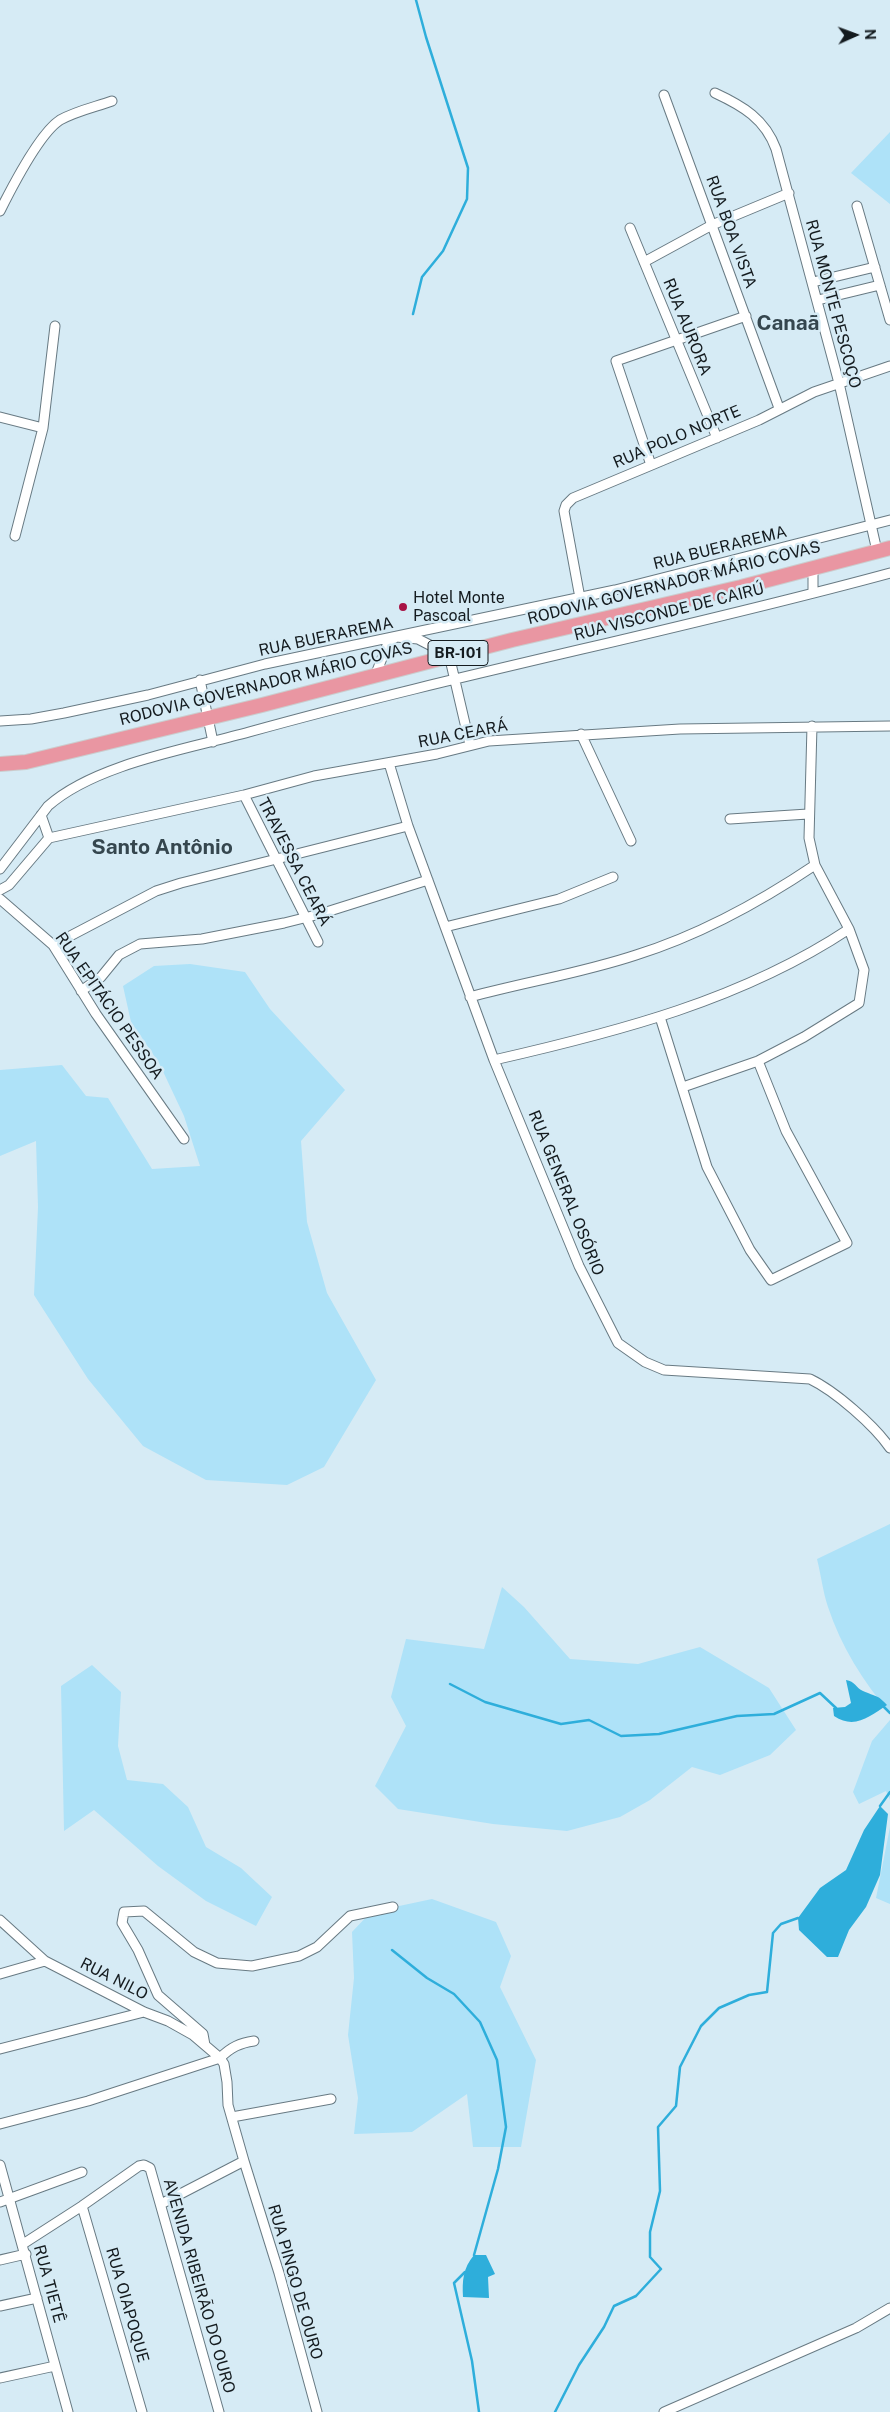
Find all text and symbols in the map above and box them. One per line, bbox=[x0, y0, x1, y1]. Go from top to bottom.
north arrow bbox=[830, 10, 880, 60]
text: N bbox=[862, 29, 878, 40]
street label: RUA BOA VISTA bbox=[702, 173, 760, 291]
street label: RUA MONTE PESCOÇO bbox=[801, 218, 865, 390]
street label: RUA AURORA bbox=[659, 276, 715, 378]
district label: Canaã bbox=[757, 311, 819, 337]
street label: RUA POLO NORTE bbox=[610, 401, 744, 473]
street label: RUA BUERAREMA bbox=[651, 522, 789, 574]
street label: RODOVIA GOVERNADOR MÁRIO COVAS bbox=[526, 537, 822, 629]
street label: RUA VISCONDE DE CAIRÚ bbox=[572, 579, 766, 645]
place label: Hotel Monte Pascoal bbox=[413, 588, 505, 626]
marker: Hotel Monte Pascoal bbox=[397, 601, 409, 613]
street label: RUA BUERAREMA bbox=[257, 613, 395, 661]
street label: RODOVIA GOVERNADOR MÁRIO COVAS bbox=[118, 638, 414, 730]
road number: BR-101 bbox=[428, 640, 488, 666]
street label: RUA CEARÁ bbox=[417, 716, 509, 752]
street label: TRAVESSA CEARÁ bbox=[253, 795, 335, 929]
district label: Santo Antônio bbox=[91, 835, 233, 861]
street label: RUA EPITÁCIO PESSOA bbox=[51, 929, 167, 1083]
street label: RUA GENERAL OSÓRIO bbox=[524, 1107, 608, 1279]
street label: RUA NILO bbox=[77, 1954, 151, 2004]
street label: AVENIDA RIBEIRÃO DO OURO bbox=[159, 2176, 239, 2396]
street label: RUA PINGO DE OURO bbox=[264, 2202, 326, 2362]
street label: RUA TIETÊ bbox=[29, 2243, 69, 2325]
street label: RUA OIAPOQUE bbox=[101, 2245, 153, 2365]

